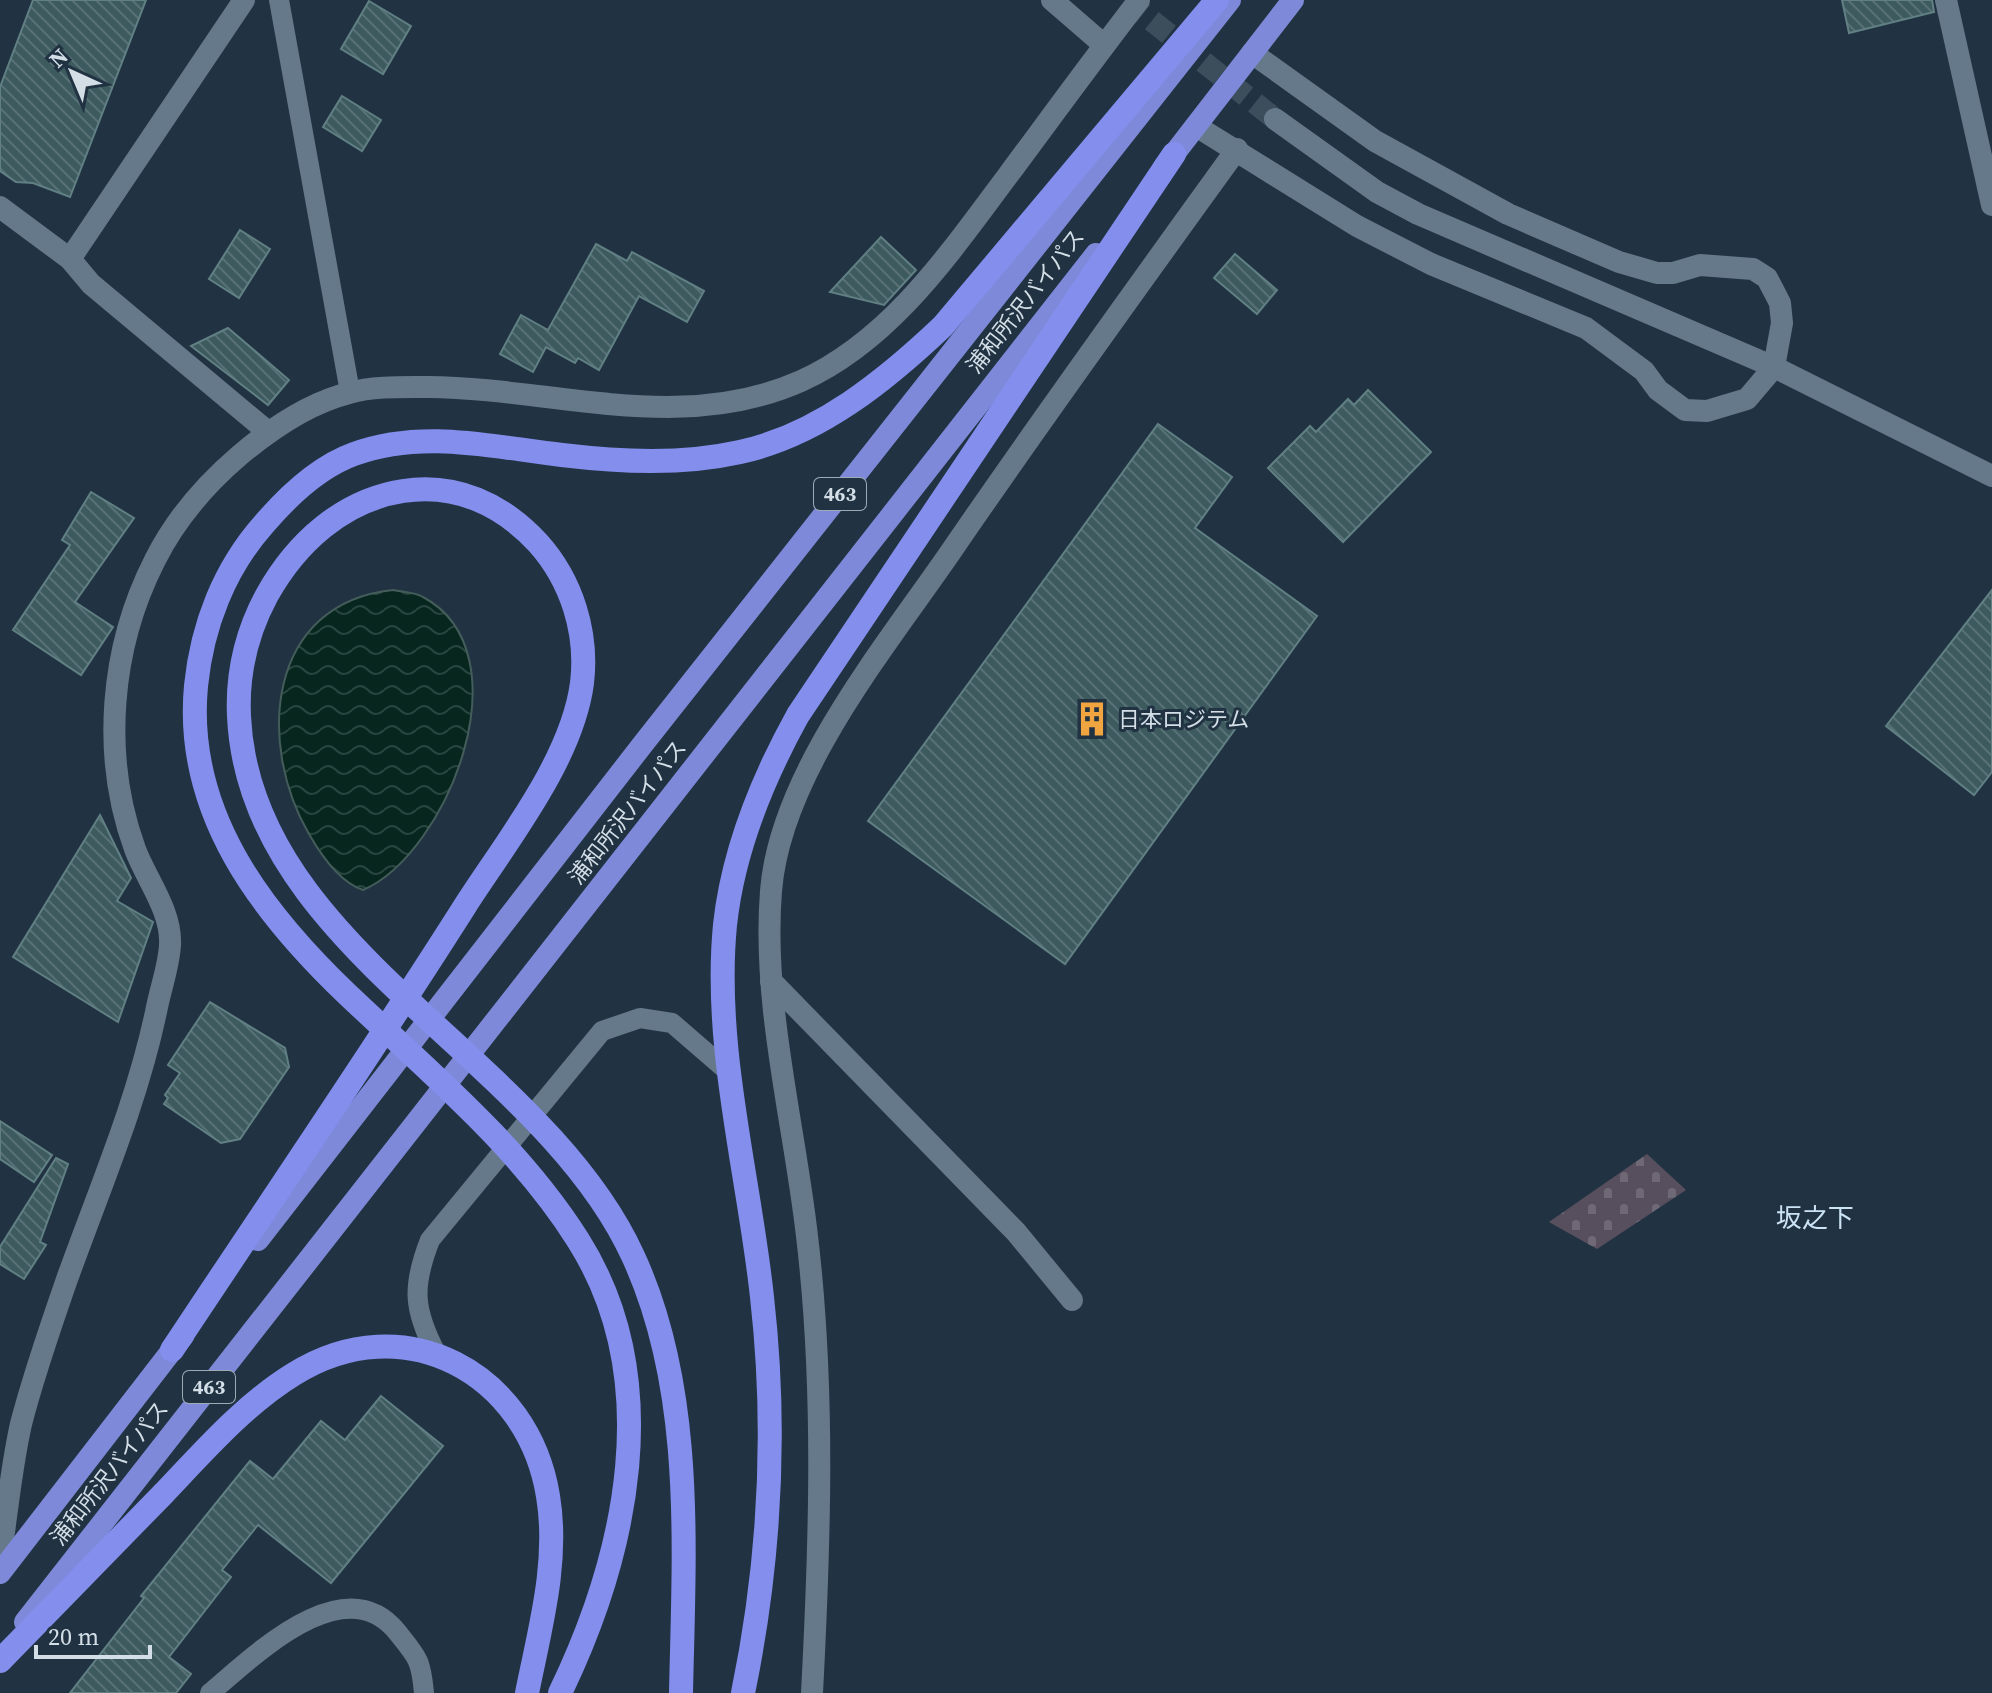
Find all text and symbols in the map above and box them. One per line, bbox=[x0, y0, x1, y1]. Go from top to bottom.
north arrow bbox=[32, 32, 112, 112]
text: N bbox=[42, 41, 74, 74]
street label: 浦和所沢バイパス bbox=[959, 223, 1091, 379]
road number: 463 bbox=[814, 478, 866, 510]
building icon: 日本ロジテム bbox=[1073, 700, 1111, 738]
place label: 日本ロジテム bbox=[1118, 704, 1249, 734]
street label: 浦和所沢バイパス bbox=[561, 734, 693, 890]
district label: 坂之下 bbox=[1776, 1200, 1854, 1236]
road number: 463 bbox=[183, 1371, 235, 1403]
street label: 浦和所沢バイパス bbox=[43, 1395, 175, 1551]
scale bar bbox=[36, 1609, 150, 1659]
text: 20 m bbox=[48, 1620, 99, 1653]

